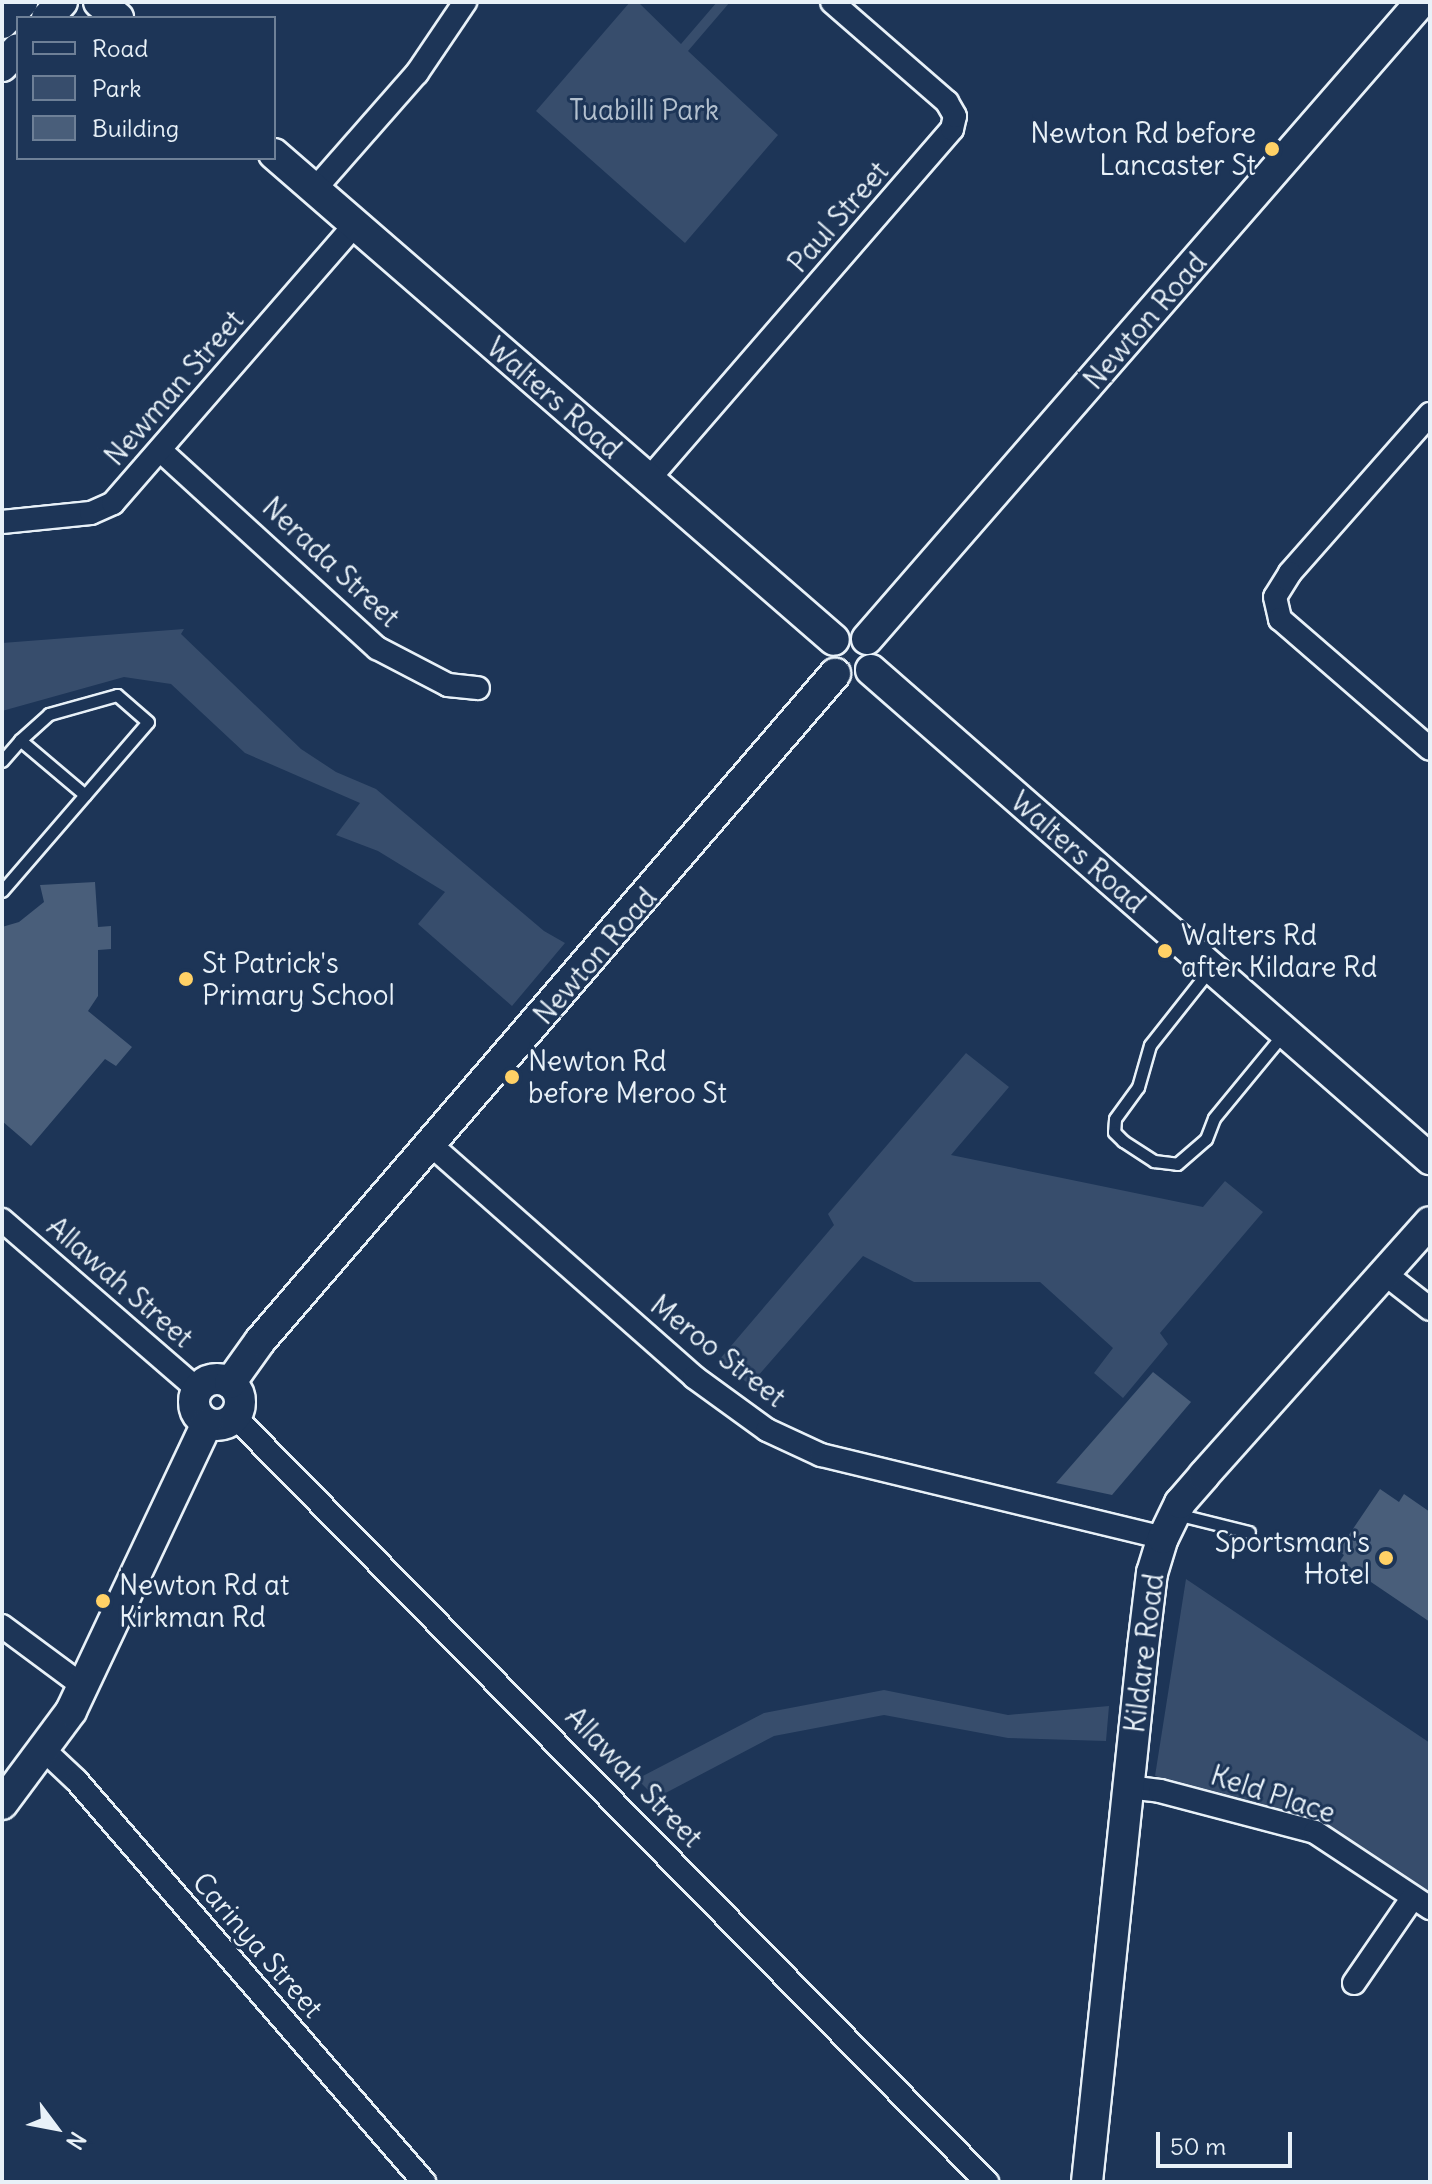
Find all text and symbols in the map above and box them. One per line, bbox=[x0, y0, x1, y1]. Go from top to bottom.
legend bbox=[16, 16, 276, 160]
text: Road bbox=[92, 33, 148, 63]
text: Park bbox=[92, 73, 142, 103]
park label: Tuabilli Park bbox=[569, 93, 719, 127]
text: Building bbox=[92, 113, 179, 143]
place label: Newton Rd before Lancaster St bbox=[1030, 116, 1256, 182]
marker: Newton Rd before Lancaster St bbox=[1263, 140, 1281, 158]
street label: Paul Street bbox=[781, 155, 895, 279]
street label: Newton Road bbox=[1077, 246, 1213, 396]
street label: Newman Street bbox=[98, 304, 250, 472]
street label: Walters Road bbox=[480, 330, 628, 466]
street label: Nerada Street bbox=[256, 490, 406, 634]
street label: Walters Road bbox=[1004, 784, 1152, 920]
street label: Newton Road bbox=[527, 881, 663, 1031]
place label: Walters Rd after Kildare Rd bbox=[1181, 918, 1377, 984]
marker: Walters Rd after Kildare Rd bbox=[1156, 942, 1174, 960]
place label: St Patrick's Primary School bbox=[202, 946, 395, 1012]
marker: St Patrick's Primary School bbox=[177, 970, 195, 988]
place label: Newton Rd before Meroo St bbox=[528, 1044, 727, 1110]
marker: Newton Rd before Meroo St bbox=[503, 1068, 521, 1086]
street label: Allawah Street bbox=[40, 1210, 200, 1354]
street label: Meroo Street bbox=[644, 1288, 792, 1414]
place label: Sportsman's Hotel bbox=[1215, 1525, 1370, 1591]
marker: Sportsman's Hotel bbox=[1377, 1549, 1395, 1567]
place label: Newton Rd at Kirkman Rd bbox=[119, 1568, 289, 1634]
street label: Kildare Road bbox=[1118, 1571, 1170, 1735]
marker: Newton Rd at Kirkman Rd bbox=[94, 1592, 112, 1610]
street label: Allawah Street bbox=[559, 1700, 709, 1854]
street label: Keld Place bbox=[1207, 1758, 1339, 1830]
street label: Carinya Street bbox=[186, 1866, 330, 2024]
north arrow bbox=[16, 2088, 96, 2168]
scale bar bbox=[1160, 2116, 1296, 2166]
text: N bbox=[60, 2127, 92, 2155]
text: 50 m bbox=[1170, 2131, 1226, 2161]

